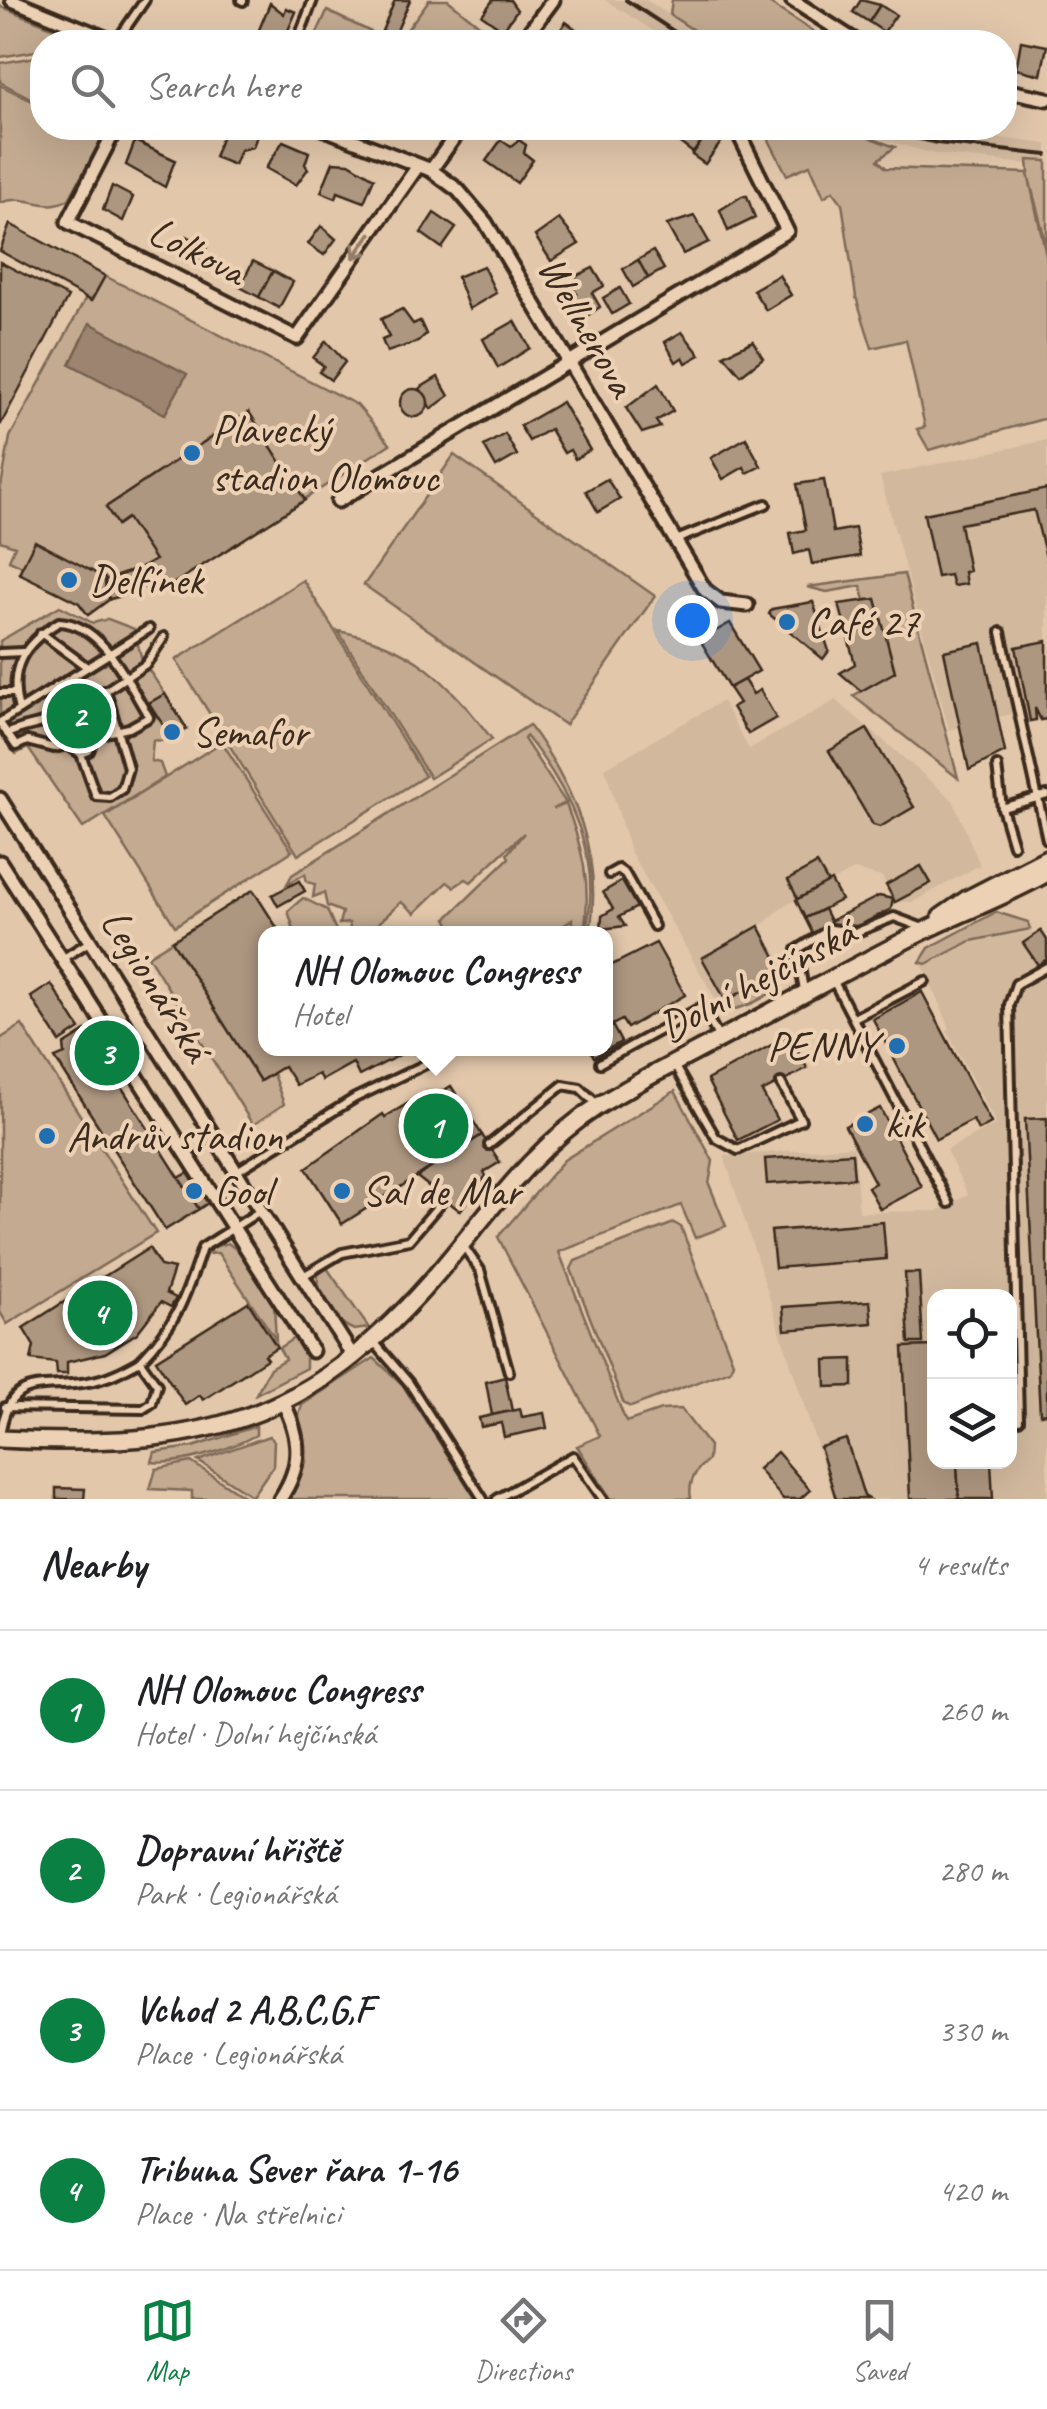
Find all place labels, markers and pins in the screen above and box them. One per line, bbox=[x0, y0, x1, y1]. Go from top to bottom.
place label: Plavecký stadion Olomouc bbox=[212, 403, 440, 504]
marker: Plavecký stadion Olomouc bbox=[181, 442, 203, 464]
place label: Delfínek bbox=[89, 554, 205, 607]
marker: Delfínek bbox=[58, 569, 80, 591]
place label: Café 27 bbox=[807, 596, 921, 649]
marker: Café 27 bbox=[776, 611, 798, 633]
pin: 2 bbox=[46, 678, 112, 754]
place label: Semafor bbox=[192, 706, 311, 759]
marker: Semafor bbox=[161, 721, 183, 743]
pin: 3 bbox=[74, 1016, 140, 1090]
place label: PENNY bbox=[767, 1020, 885, 1073]
marker: PENNY bbox=[886, 1035, 908, 1057]
pin: 1 bbox=[404, 1088, 468, 1164]
place label: kik bbox=[885, 1098, 927, 1151]
place label: Andrův stadion bbox=[67, 1110, 284, 1163]
marker: kik bbox=[854, 1113, 876, 1135]
marker: Andrův stadion bbox=[36, 1125, 58, 1147]
place label: Gool bbox=[214, 1165, 278, 1218]
place label: Sal de Mar bbox=[362, 1165, 523, 1218]
marker: Gool bbox=[183, 1180, 205, 1202]
marker: Sal de Mar bbox=[331, 1180, 353, 1202]
pin: 4 bbox=[68, 1276, 132, 1350]

